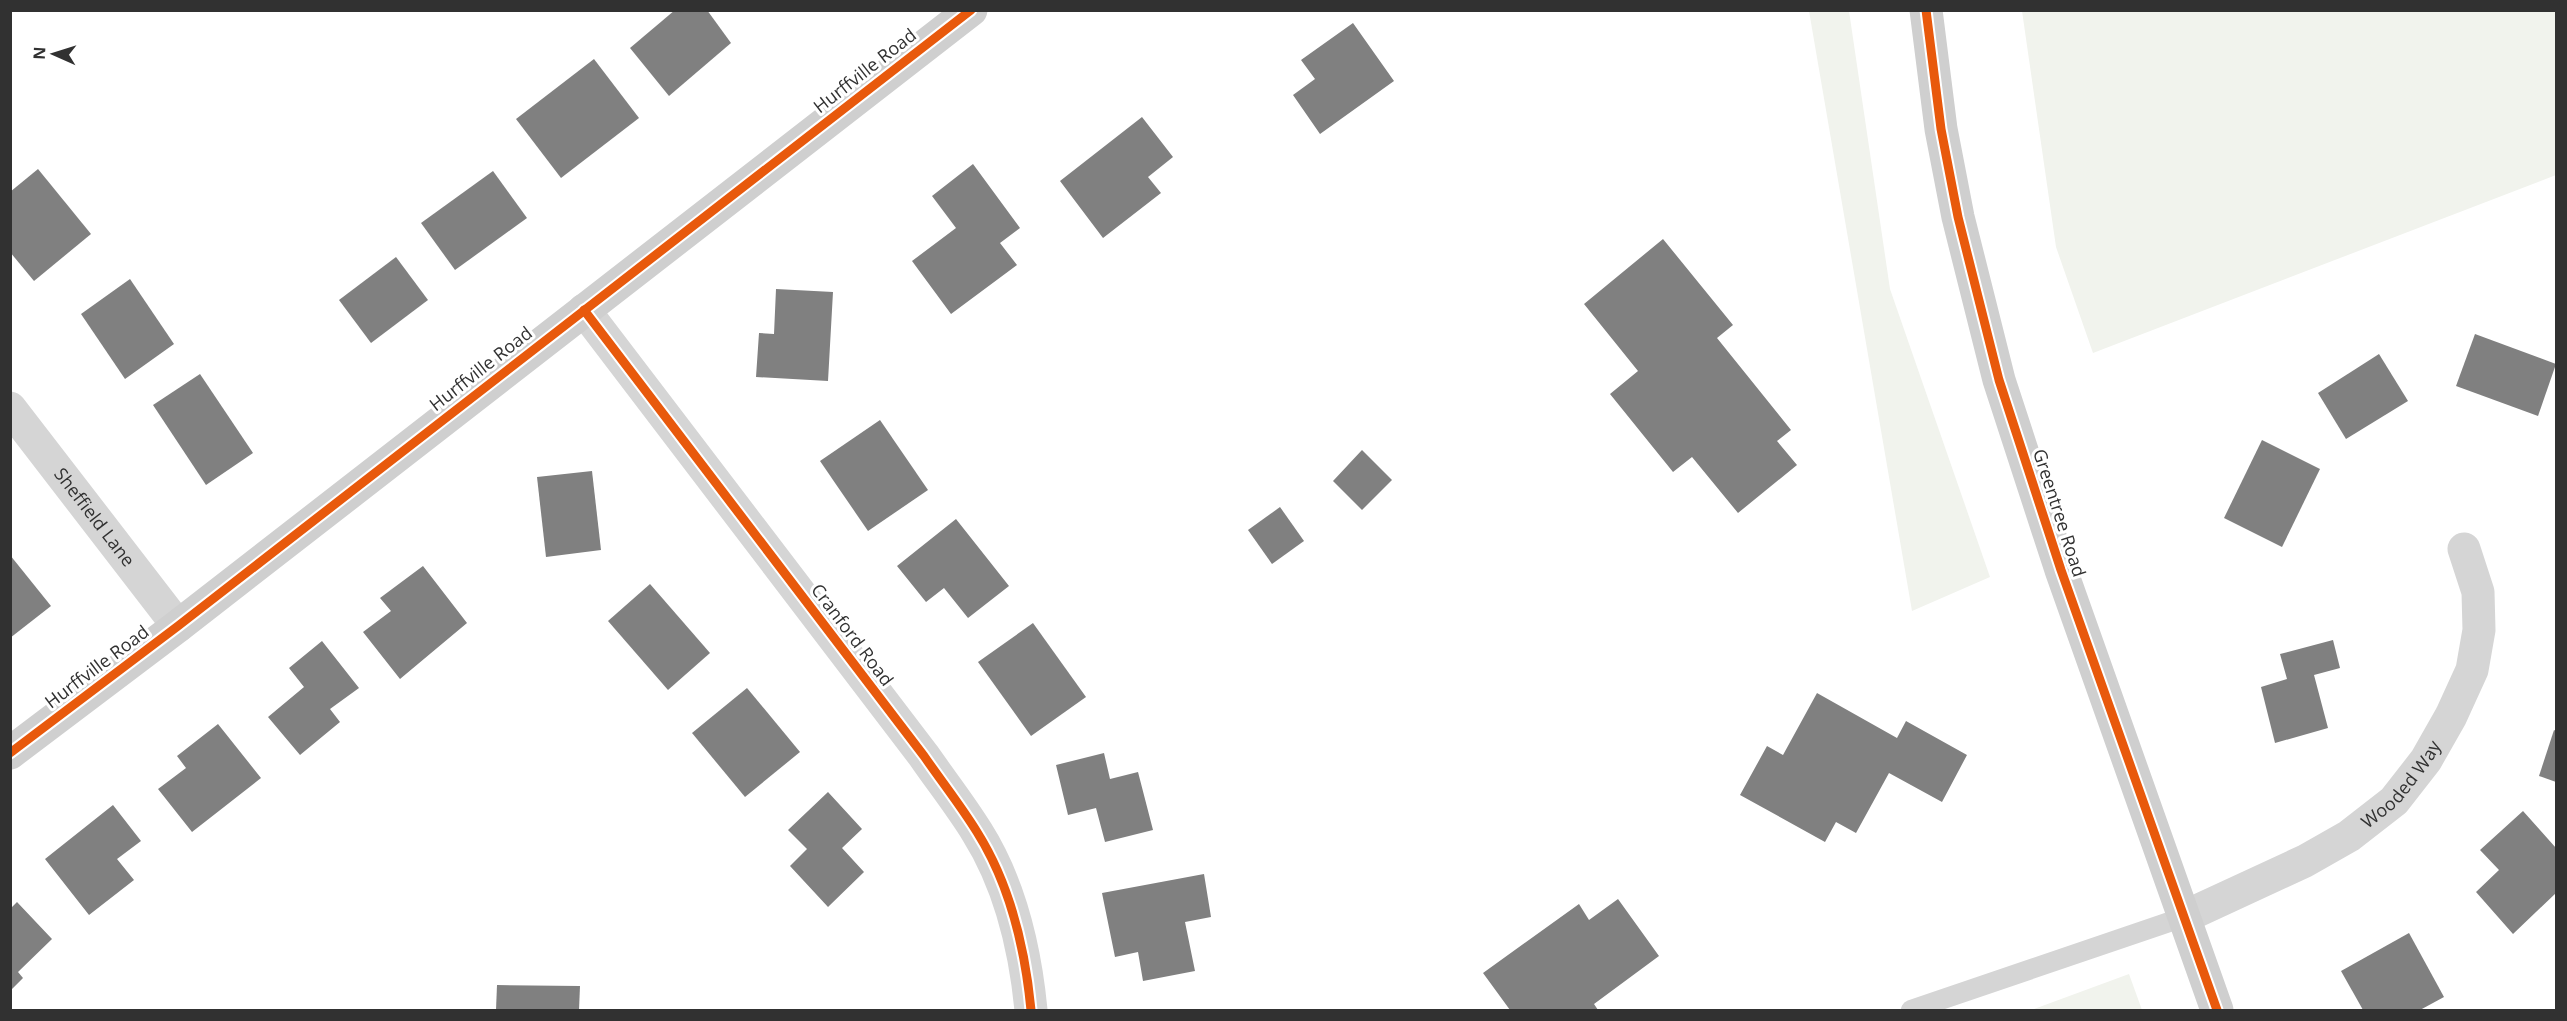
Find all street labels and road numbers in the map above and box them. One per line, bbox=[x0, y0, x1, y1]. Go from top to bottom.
street label: Hurffville Road bbox=[808, 23, 921, 118]
street label: Hurffville Road bbox=[424, 321, 537, 416]
street label: Greentree Road bbox=[2028, 446, 2092, 580]
street label: Sheffield Lane bbox=[49, 462, 141, 571]
street label: Cranford Road bbox=[806, 578, 899, 691]
street label: Hurffville Road bbox=[40, 619, 153, 713]
street label: Wooded Way bbox=[2356, 735, 2446, 833]

